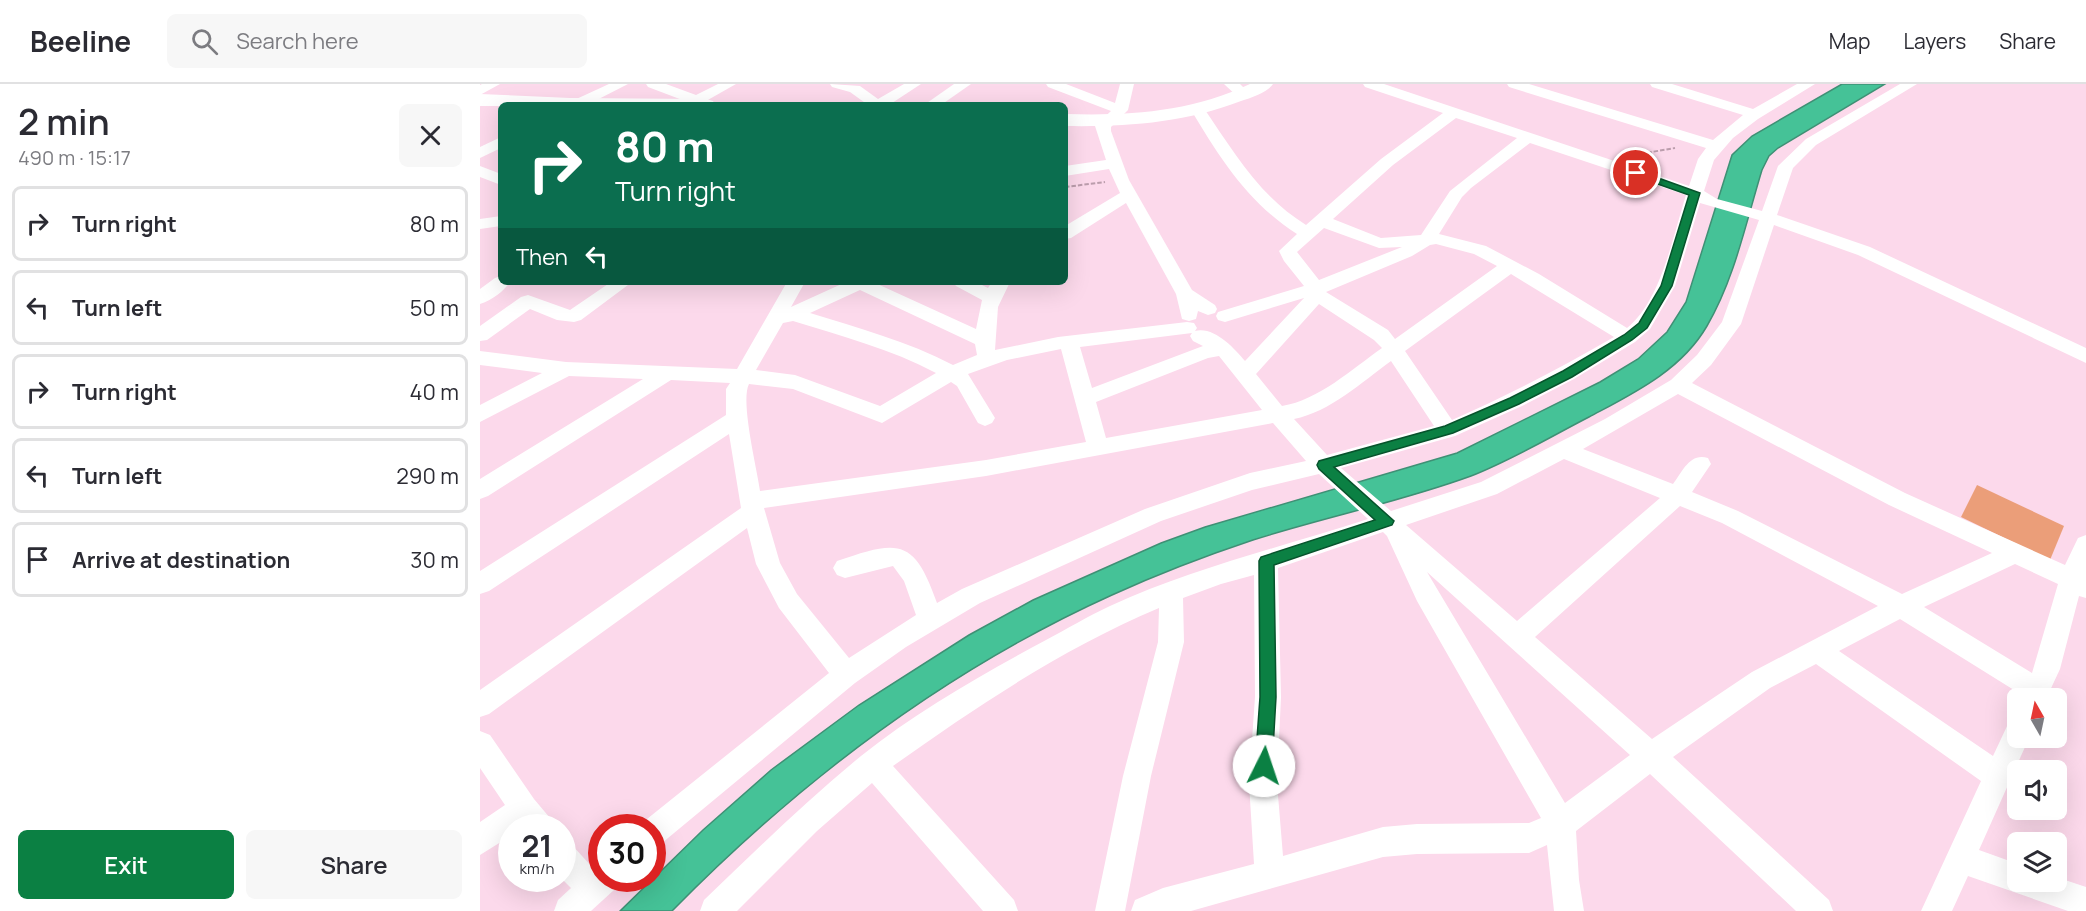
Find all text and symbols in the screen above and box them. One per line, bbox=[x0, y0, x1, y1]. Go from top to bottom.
search box bbox=[167, 14, 587, 68]
text: Beeline bbox=[30, 22, 131, 60]
icon: search bbox=[188, 25, 221, 58]
text: Search here bbox=[236, 26, 359, 56]
text: Map bbox=[1829, 27, 1870, 55]
text: Layers bbox=[1903, 27, 1966, 55]
text: Share bbox=[1999, 27, 2056, 55]
text: 2 min bbox=[18, 97, 110, 146]
button: close bbox=[399, 104, 462, 167]
text: 80 m bbox=[615, 117, 715, 175]
icon: right bbox=[516, 126, 594, 204]
text: 490 m · 15:17 bbox=[18, 144, 131, 171]
pin bbox=[1610, 147, 1661, 198]
icon: arrive bbox=[1619, 156, 1652, 189]
text: Turn right bbox=[615, 172, 736, 209]
icon: right bbox=[21, 207, 54, 240]
text: Turn right bbox=[72, 209, 177, 239]
text: 80 m bbox=[410, 209, 459, 239]
icon: left bbox=[580, 240, 613, 273]
text: Then bbox=[516, 242, 568, 272]
icon: left bbox=[21, 291, 54, 324]
text: Turn left bbox=[72, 293, 162, 323]
text: 50 m bbox=[410, 293, 459, 323]
icon: right bbox=[21, 375, 54, 408]
text: Turn right bbox=[72, 377, 177, 407]
text: 40 m bbox=[410, 377, 459, 407]
icon: left bbox=[21, 459, 54, 492]
text: Turn left bbox=[72, 461, 162, 491]
text: 290 m bbox=[396, 461, 459, 491]
icon: arrive bbox=[21, 543, 54, 576]
text: Arrive at destination bbox=[72, 545, 290, 575]
text: 30 m bbox=[410, 545, 459, 575]
north arrow bbox=[2007, 688, 2067, 748]
map controls bbox=[2007, 688, 2067, 892]
position arrow bbox=[1232, 734, 1296, 798]
button: sound bbox=[2007, 760, 2067, 820]
speed limit sign: 30 bbox=[588, 814, 666, 892]
text: 21 bbox=[521, 825, 553, 866]
button: Exit bbox=[18, 830, 234, 899]
button: Share bbox=[246, 830, 462, 899]
button: layers bbox=[2007, 832, 2067, 892]
text: km/h bbox=[520, 858, 554, 879]

